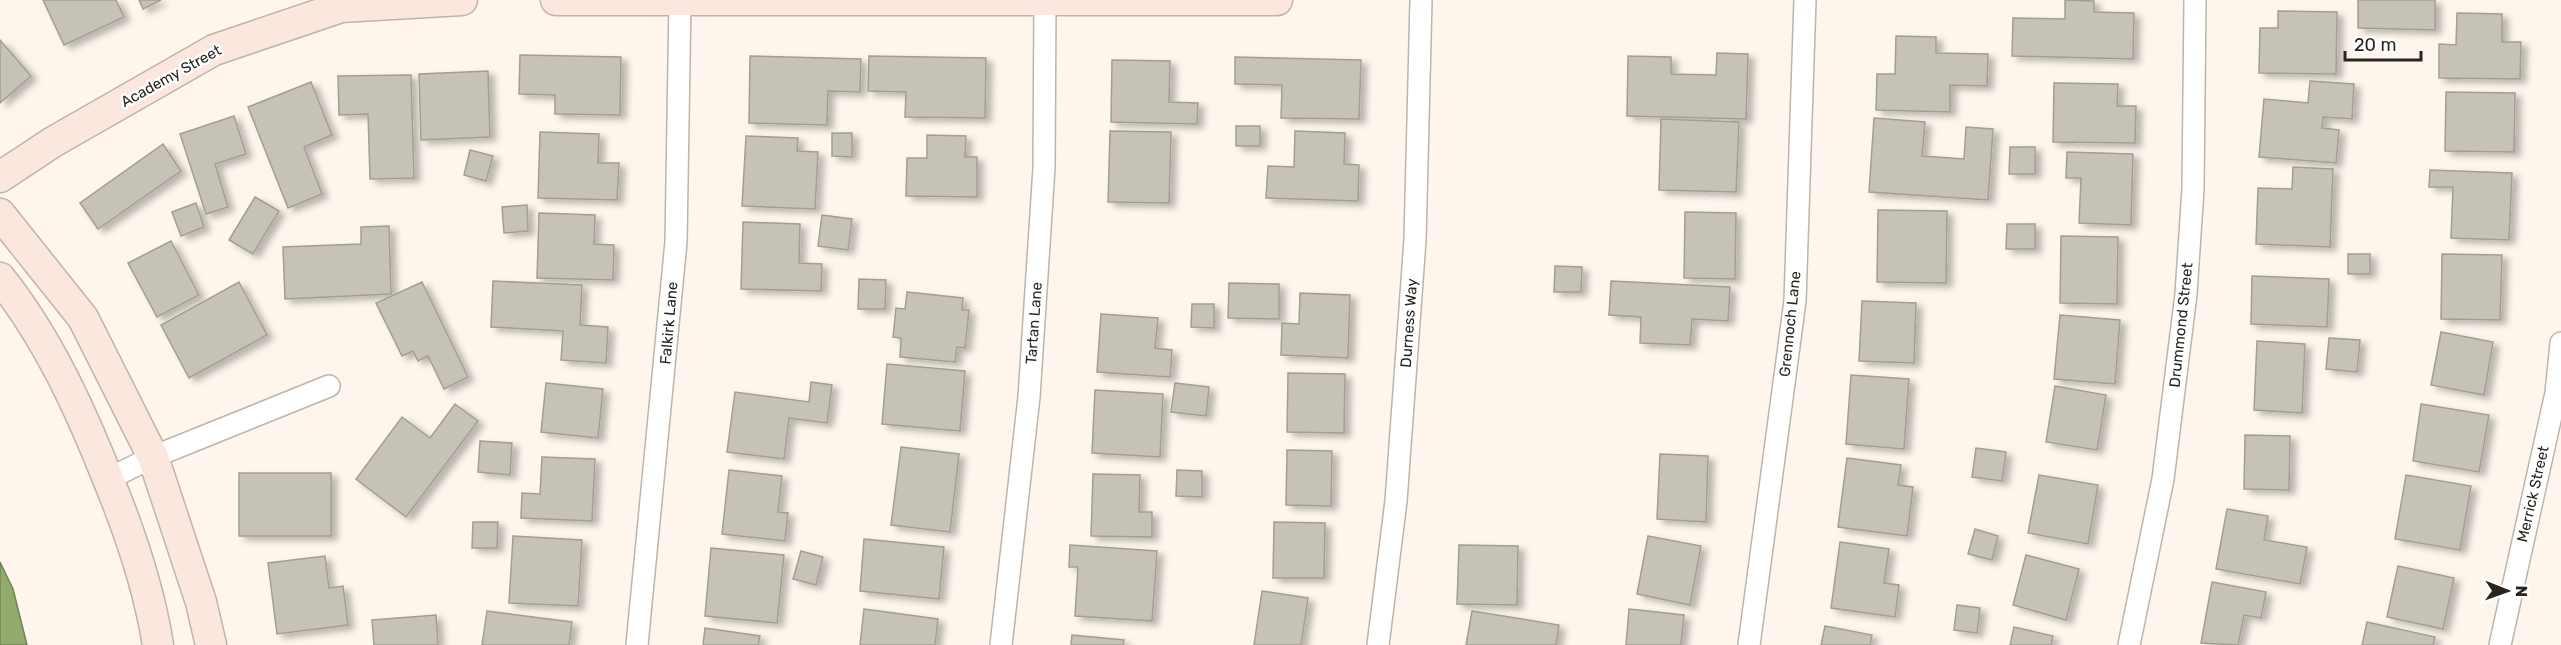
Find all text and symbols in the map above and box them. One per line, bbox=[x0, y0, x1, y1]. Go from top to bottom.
scale bar bbox=[2345, 24, 2422, 62]
text: 20 m bbox=[2354, 34, 2396, 56]
street label: Academy Street bbox=[118, 41, 224, 111]
street label: Drummond Street bbox=[2165, 262, 2197, 388]
street label: Grennoch Lane bbox=[1775, 270, 1805, 378]
street label: Durness Way bbox=[1397, 278, 1421, 368]
street label: Falkirk Lane bbox=[656, 281, 682, 365]
street label: Tartan Lane bbox=[1022, 281, 1046, 365]
street label: Merrick Street bbox=[2513, 444, 2553, 544]
north arrow bbox=[2477, 561, 2537, 621]
text: N bbox=[2512, 585, 2531, 597]

